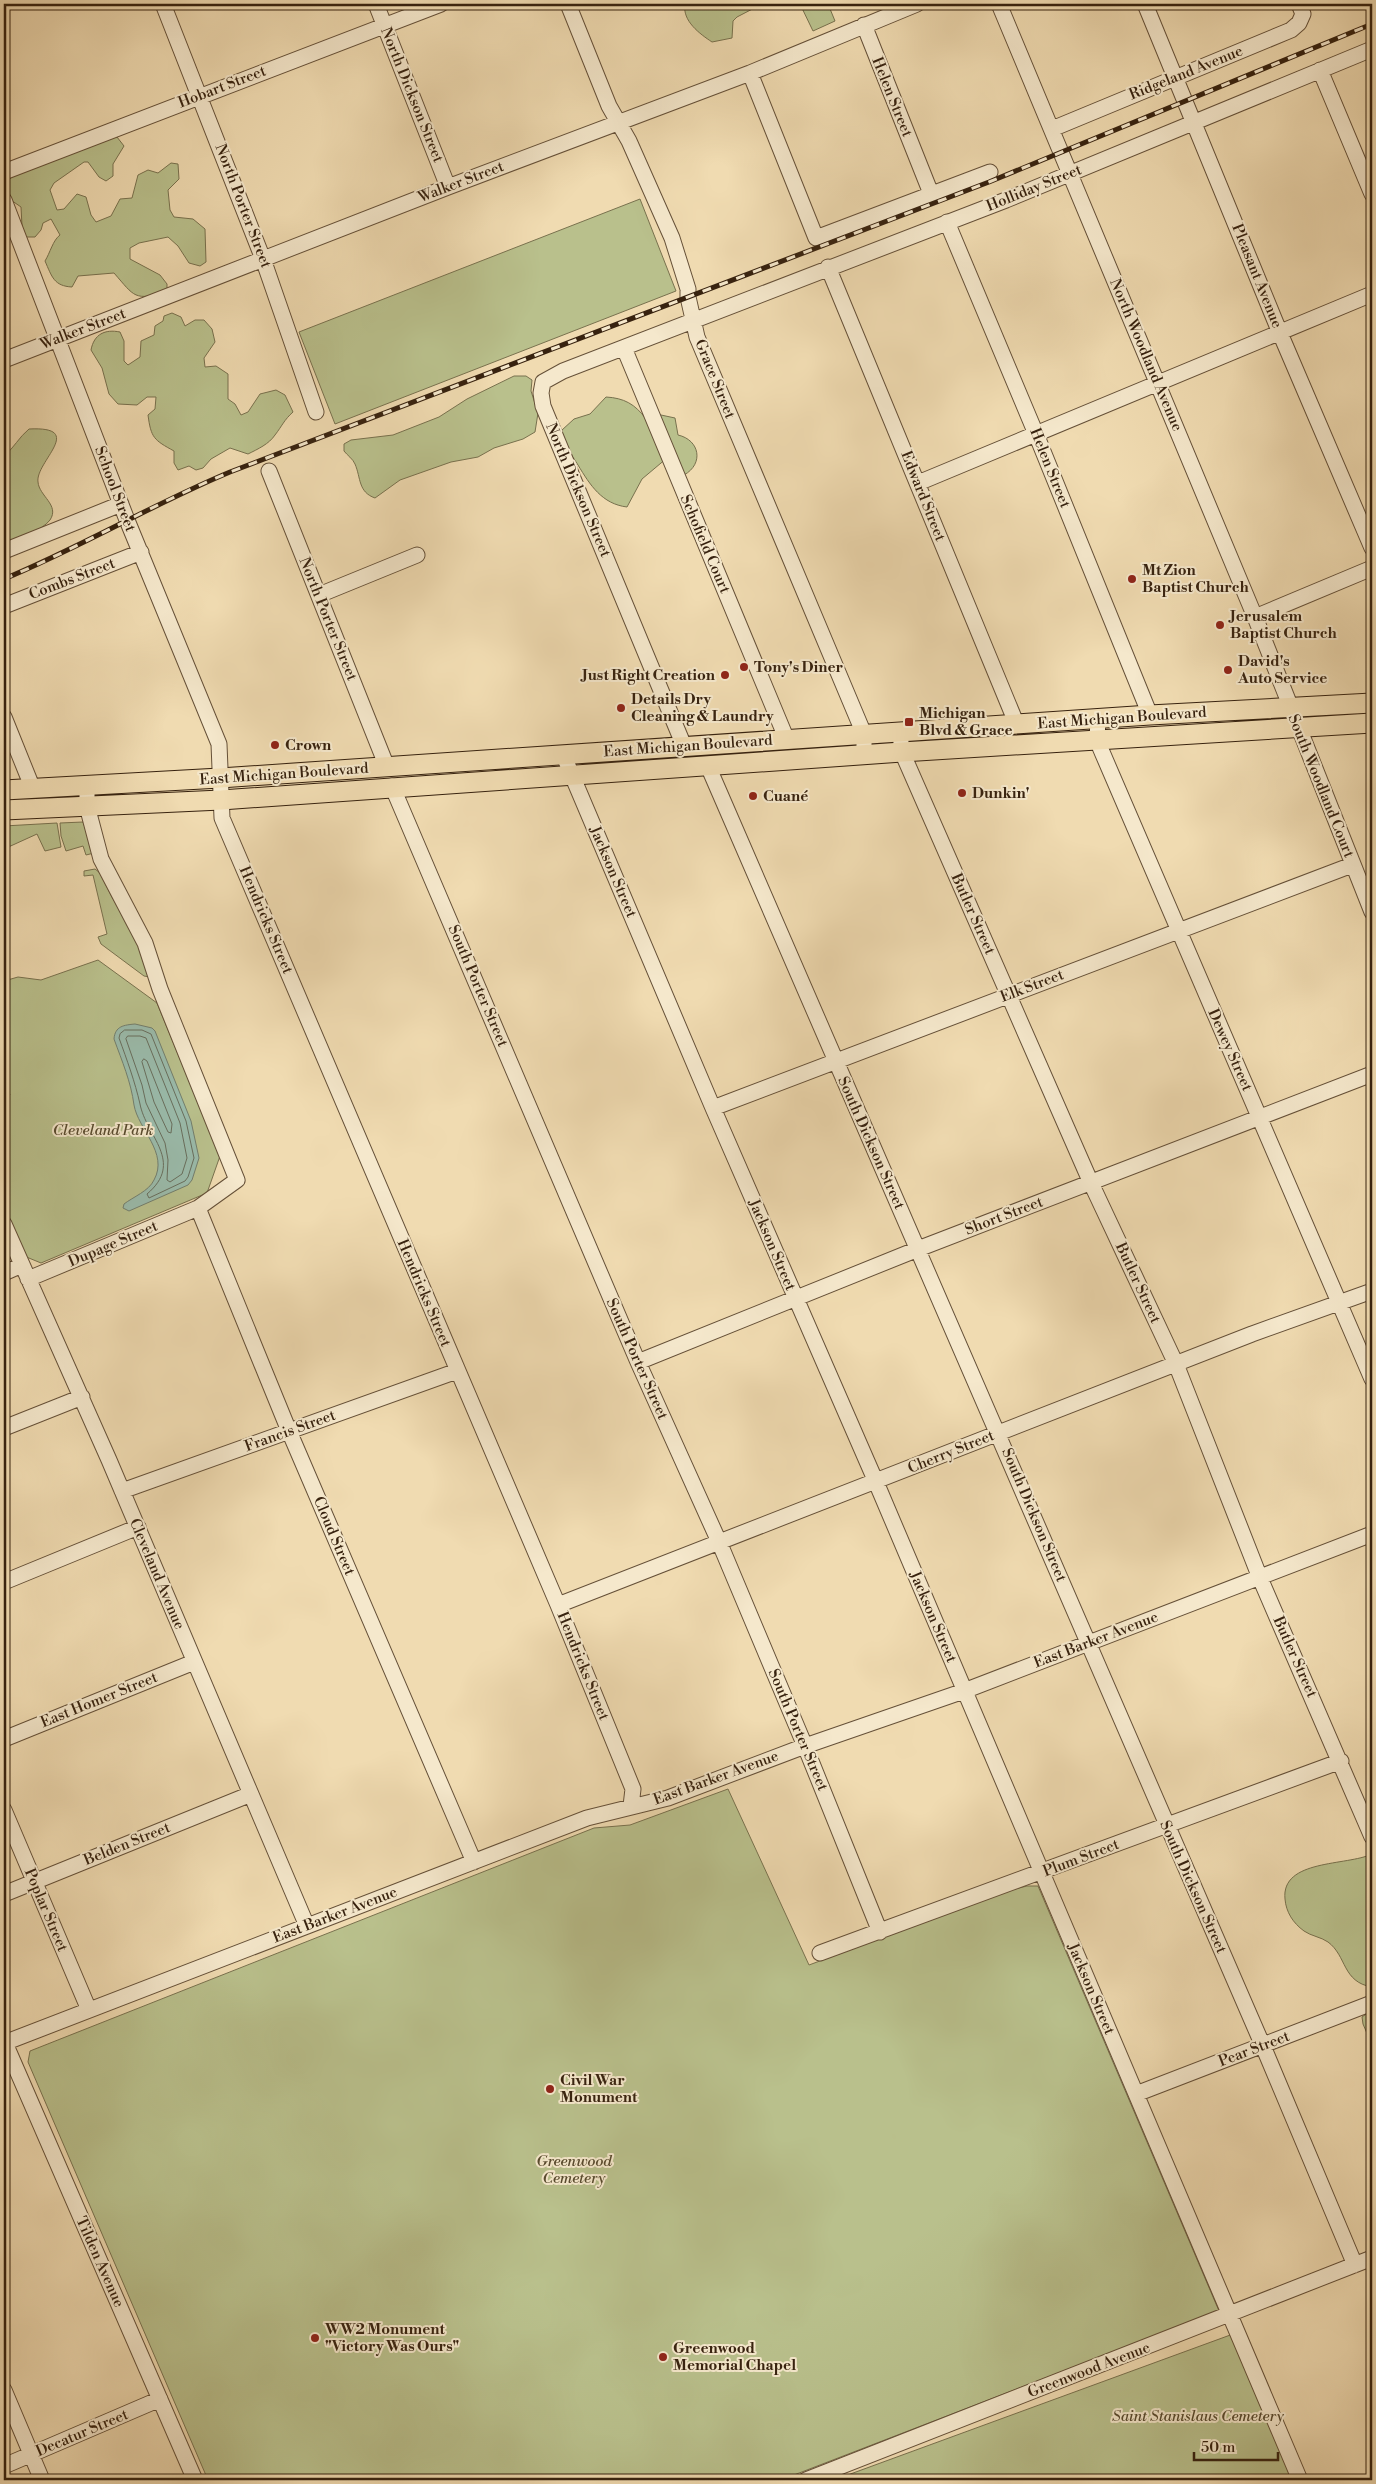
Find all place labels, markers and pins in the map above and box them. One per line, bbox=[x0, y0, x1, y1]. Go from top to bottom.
place label: Mt Zion Baptist Church bbox=[1142, 561, 1250, 597]
marker: Mt Zion Baptist Church bbox=[1126, 573, 1138, 585]
place label: Jerusalem Baptist Church bbox=[1228, 607, 1338, 643]
marker: Jerusalem Baptist Church bbox=[1214, 619, 1226, 631]
place label: David's Auto Service bbox=[1237, 652, 1327, 688]
place label: Tony's Diner bbox=[754, 658, 844, 677]
marker: Tony's Diner bbox=[738, 661, 750, 673]
marker: David's Auto Service bbox=[1222, 664, 1234, 676]
place label: Just Right Creation bbox=[580, 666, 716, 685]
marker: Just Right Creation bbox=[719, 669, 731, 681]
place label: Details Dry Cleaning & Laundry bbox=[631, 690, 774, 726]
marker: Details Dry Cleaning & Laundry bbox=[615, 702, 627, 714]
place label: Michigan Blvd & Grace bbox=[919, 704, 1013, 740]
marker: Michigan Blvd & Grace bbox=[903, 716, 915, 728]
place label: Crown bbox=[285, 736, 332, 755]
marker: Crown bbox=[269, 739, 281, 751]
place label: Dunkin' bbox=[972, 784, 1030, 803]
place label: Cuané bbox=[763, 787, 808, 806]
marker: Dunkin' bbox=[956, 787, 968, 799]
marker: Cuané bbox=[747, 790, 759, 802]
place label: Civil War Monument bbox=[560, 2071, 638, 2107]
marker: Civil War Monument bbox=[544, 2083, 556, 2095]
place label: WW2 Monument "Victory Was Ours" bbox=[324, 2320, 460, 2356]
marker: WW2 Monument "Victory Was Ours" bbox=[309, 2332, 321, 2344]
place label: Greenwood Memorial Chapel bbox=[673, 2339, 796, 2375]
marker: Greenwood Memorial Chapel bbox=[657, 2351, 669, 2363]

